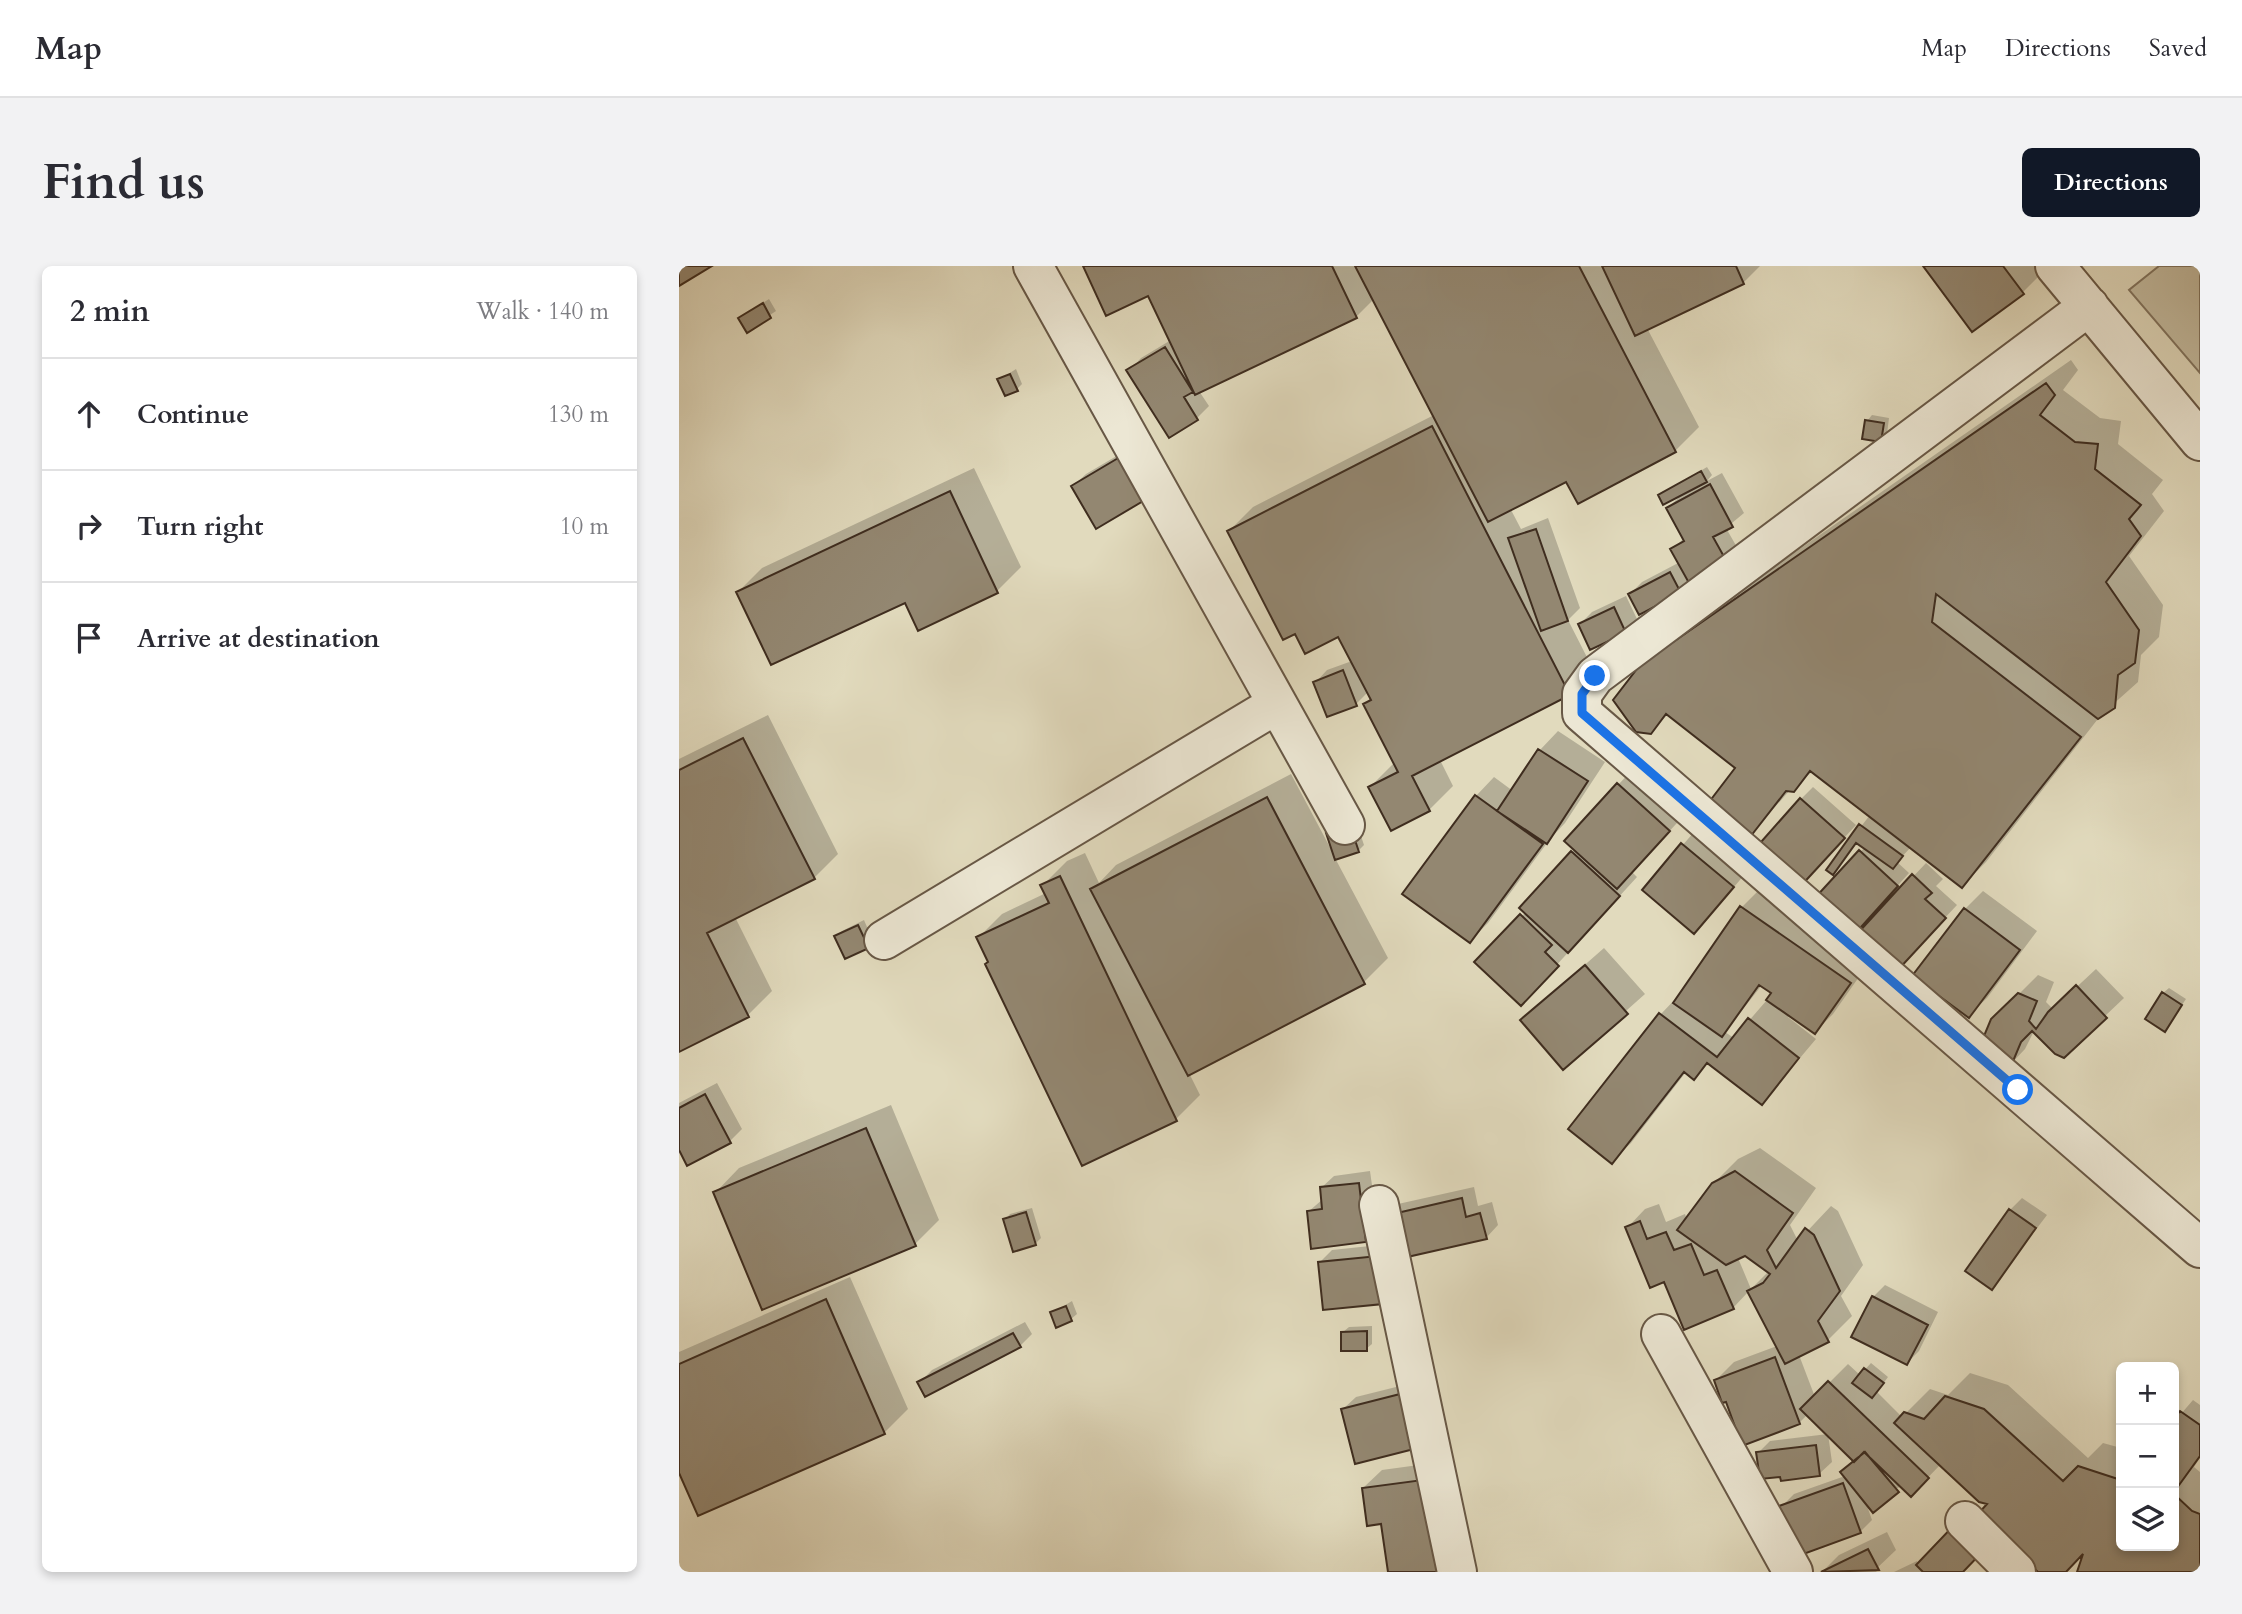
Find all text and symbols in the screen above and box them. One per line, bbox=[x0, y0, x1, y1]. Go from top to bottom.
text: Map bbox=[35, 26, 102, 71]
text: Map bbox=[1921, 32, 1967, 65]
text: Directions bbox=[2005, 32, 2111, 65]
text: Saved bbox=[2149, 32, 2207, 65]
button: Directions bbox=[2022, 148, 2200, 217]
text: Find us bbox=[42, 149, 205, 216]
text: 2 min bbox=[70, 291, 150, 332]
text: Walk · 140 m bbox=[476, 296, 609, 327]
icon: ahead bbox=[70, 395, 108, 433]
text: Continue bbox=[137, 397, 249, 432]
text: 130 m bbox=[548, 399, 609, 430]
icon: right bbox=[70, 507, 108, 545]
text: Turn right bbox=[137, 509, 264, 544]
text: 10 m bbox=[560, 511, 609, 542]
icon: arrive bbox=[70, 619, 108, 657]
text: Arrive at destination bbox=[137, 621, 380, 656]
route end bbox=[1579, 660, 1610, 691]
route start bbox=[2002, 1074, 2033, 1105]
map controls bbox=[2116, 1362, 2179, 1551]
button: + bbox=[2116, 1362, 2179, 1425]
button: − bbox=[2116, 1425, 2179, 1488]
button: layers bbox=[2116, 1488, 2179, 1551]

